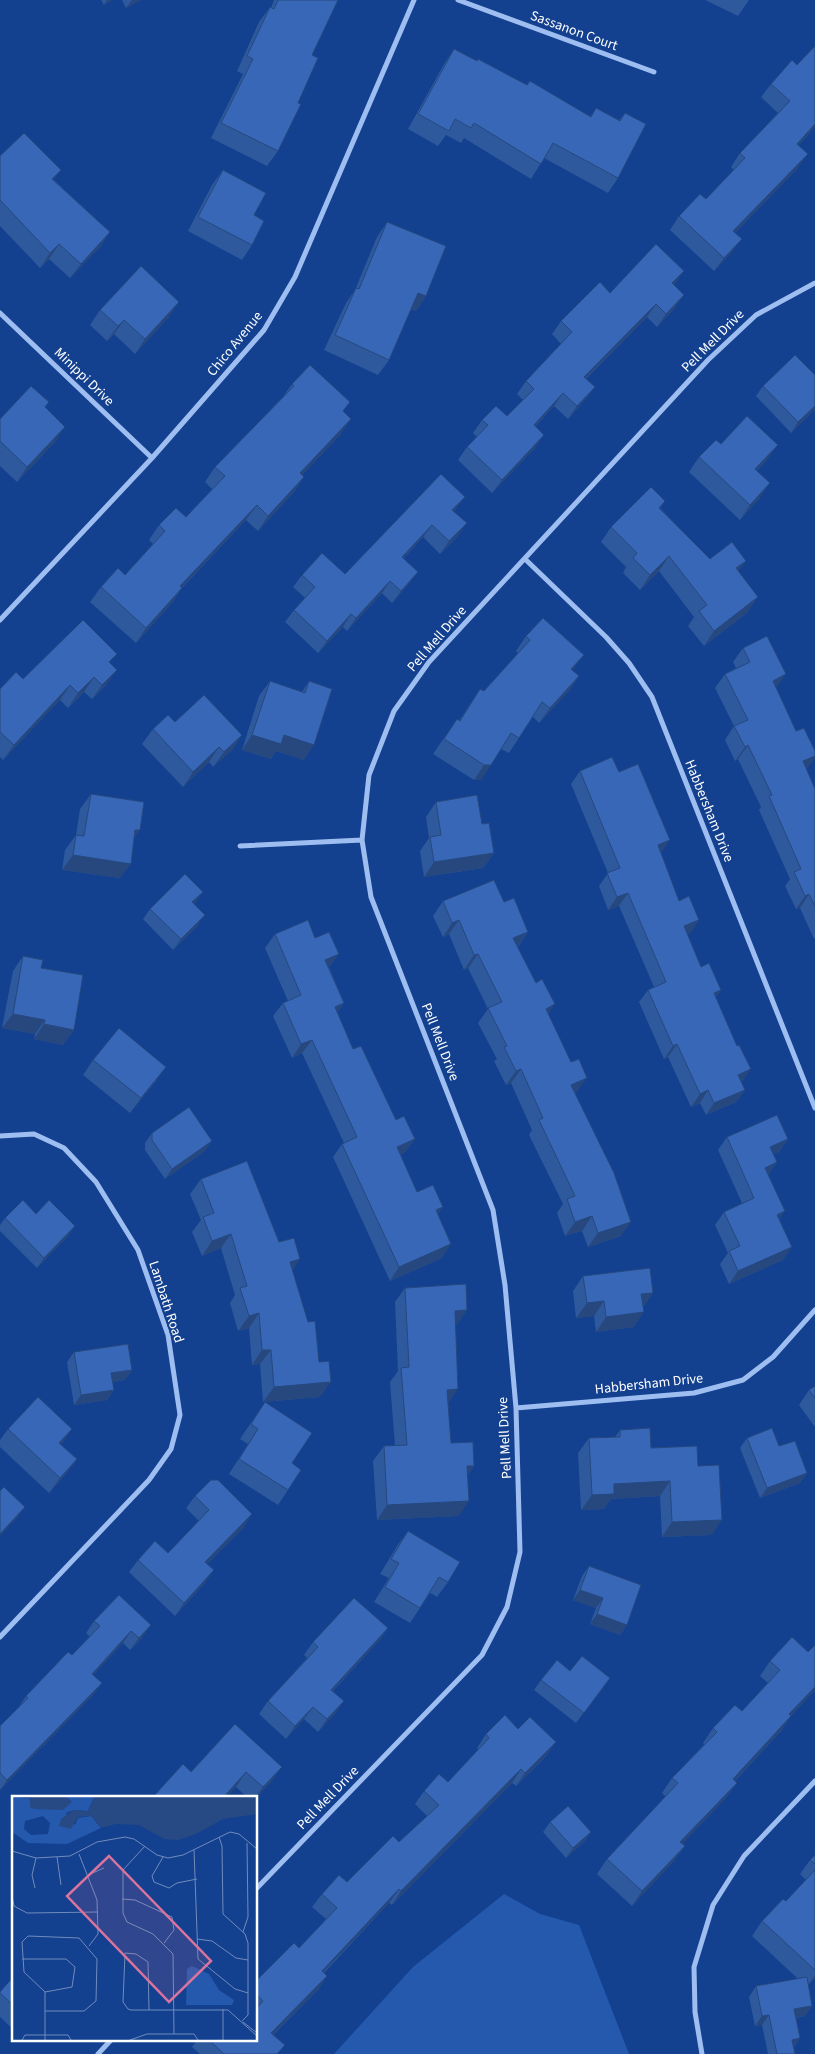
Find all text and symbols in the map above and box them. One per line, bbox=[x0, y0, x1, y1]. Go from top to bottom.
street label: Sassanon Court bbox=[527, 6, 621, 56]
street label: Pell Mell Drive bbox=[677, 305, 749, 377]
street label: Chico Avenue bbox=[202, 307, 268, 381]
street label: Minippi Drive bbox=[49, 343, 119, 411]
street label: Pell Mell Drive bbox=[403, 602, 471, 676]
street label: Habbersham Drive bbox=[679, 757, 739, 865]
street label: Pell Mell Drive bbox=[416, 1000, 464, 1084]
street label: Lambath Road bbox=[143, 1258, 189, 1346]
street label: Habbersham Drive bbox=[594, 1368, 704, 1400]
street label: Pell Mell Drive bbox=[493, 1397, 517, 1479]
street label: Pell Mell Drive bbox=[292, 1762, 364, 1834]
inset map bbox=[12, 1796, 258, 2042]

